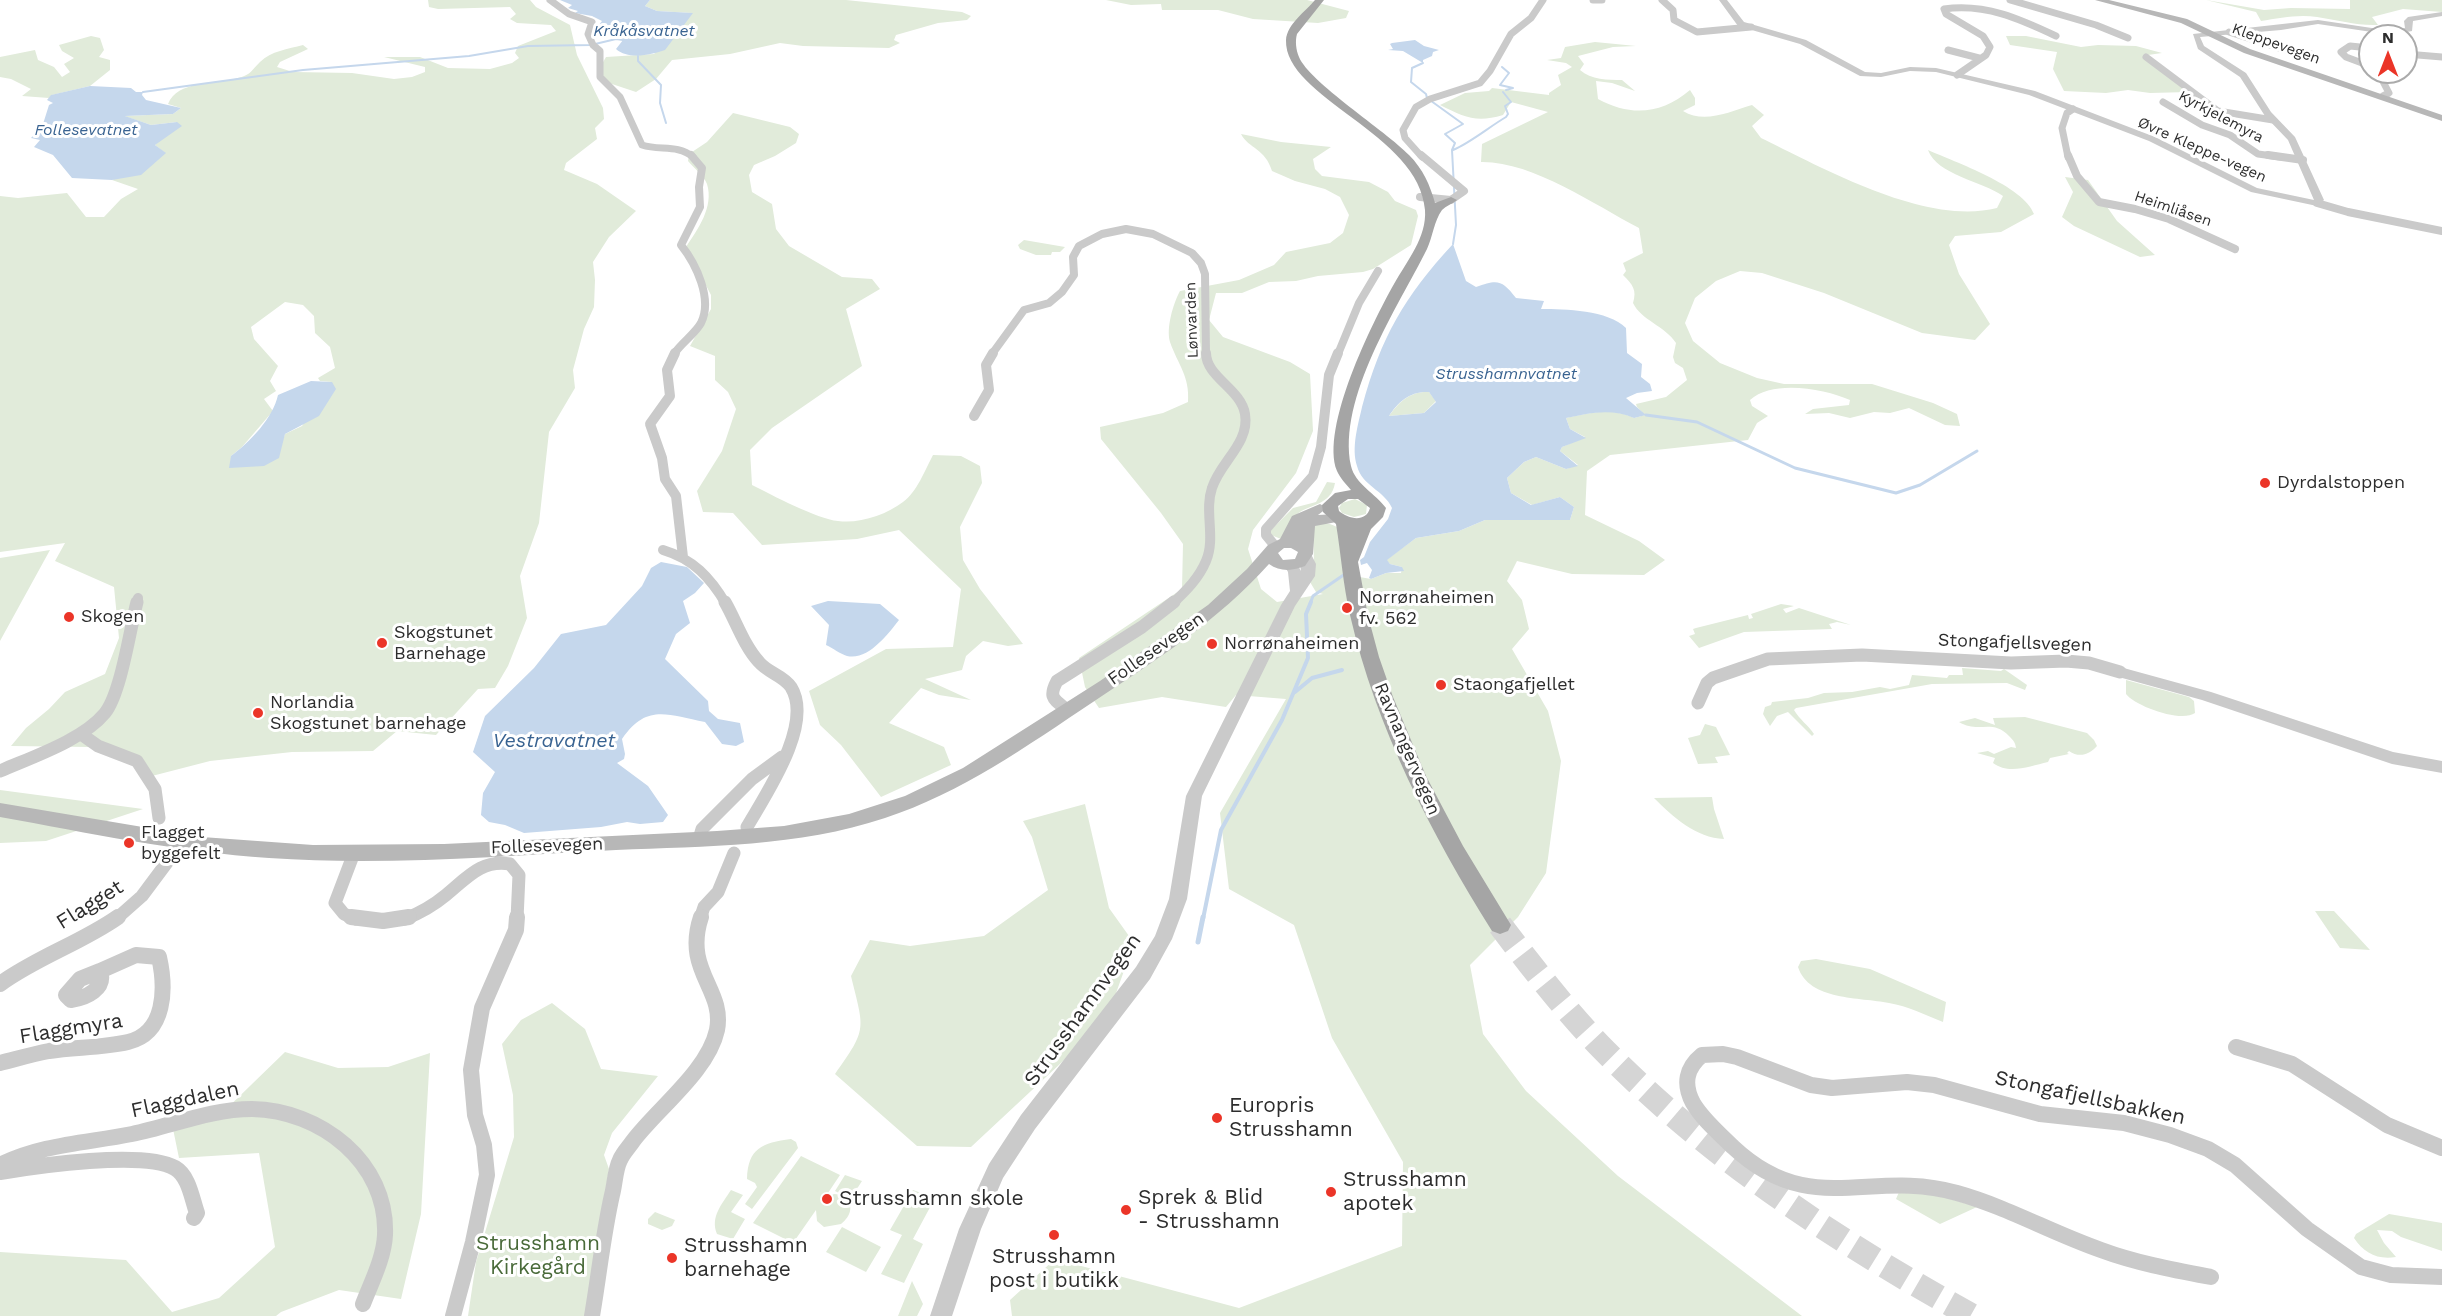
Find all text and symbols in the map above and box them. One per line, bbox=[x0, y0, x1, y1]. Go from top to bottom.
street label: Kleppevegen bbox=[2229, 20, 2323, 68]
water label: Kråkåsvatnet bbox=[593, 21, 695, 41]
north arrow bbox=[2358, 24, 2418, 84]
text: N bbox=[2382, 28, 2394, 47]
street label: Kyrkjelemyra bbox=[2175, 87, 2267, 147]
street label: Øvre Kleppe-vegen bbox=[2135, 114, 2269, 186]
water label: Follesevatnet bbox=[35, 120, 137, 140]
street label: Heimliåsen bbox=[2132, 187, 2214, 231]
street label: Lønvarden bbox=[1182, 282, 1202, 358]
water label: Strusshamnvatnet bbox=[1435, 364, 1577, 384]
place label: Dyrdalstoppen bbox=[2277, 472, 2405, 494]
marker: Dyrdalstoppen bbox=[2258, 476, 2272, 490]
place label: Norrønaheimen fv. 562 bbox=[1359, 587, 1494, 630]
marker: Norrønaheimen fv. 562 bbox=[1340, 601, 1354, 615]
place label: Skogen bbox=[81, 606, 144, 628]
street label: Follesevegen bbox=[1104, 608, 1208, 690]
marker: Skogen bbox=[62, 610, 76, 624]
place label: Skogstunet Barnehage bbox=[394, 622, 493, 664]
street label: Stongafjellsvegen bbox=[1938, 630, 2092, 656]
place label: Norrønaheimen bbox=[1224, 633, 1359, 655]
marker: Skogstunet Barnehage bbox=[375, 636, 389, 650]
marker: Norrønaheimen bbox=[1205, 637, 1219, 651]
place label: Staongafjellet bbox=[1453, 674, 1575, 696]
marker: Staongafjellet bbox=[1434, 678, 1448, 692]
street label: Ravnangervegen bbox=[1369, 679, 1445, 819]
place label: Norlandia Skogstunet barnehage bbox=[270, 692, 467, 734]
marker: Norlandia Skogstunet barnehage bbox=[251, 706, 265, 720]
water label: Vestravatnet bbox=[493, 729, 615, 753]
place label: Flagget byggefelt bbox=[141, 822, 221, 864]
street label: Follesevegen bbox=[490, 833, 604, 859]
marker: Flagget byggefelt bbox=[122, 836, 136, 850]
street label: Flagget bbox=[52, 875, 128, 935]
street label: Strusshamnvegen bbox=[1019, 929, 1147, 1091]
street label: Flaggmyra bbox=[18, 1008, 124, 1050]
street label: Stongafjellsbakken bbox=[1992, 1065, 2188, 1131]
street label: Flaggdalen bbox=[129, 1076, 241, 1124]
place label: Europris Strusshamn bbox=[1229, 1093, 1353, 1143]
marker: Europris Strusshamn bbox=[1210, 1111, 1224, 1125]
place label: Strusshamn apotek bbox=[1343, 1167, 1467, 1217]
place label: Sprek & Blid - Strusshamn bbox=[1138, 1185, 1280, 1235]
marker: Strusshamn apotek bbox=[1324, 1185, 1338, 1199]
place label: Strusshamn skole bbox=[839, 1186, 1024, 1212]
marker: Strusshamn skole bbox=[820, 1192, 834, 1206]
marker: Sprek & Blid - Strusshamn bbox=[1119, 1203, 1133, 1217]
marker: Strusshamn post i butikk bbox=[1047, 1228, 1061, 1242]
park label: Strusshamn Kirkegård bbox=[476, 1231, 600, 1281]
place label: Strusshamn barnehage bbox=[684, 1233, 808, 1283]
place label: Strusshamn post i butikk bbox=[989, 1244, 1119, 1294]
marker: Strusshamn barnehage bbox=[665, 1251, 679, 1265]

